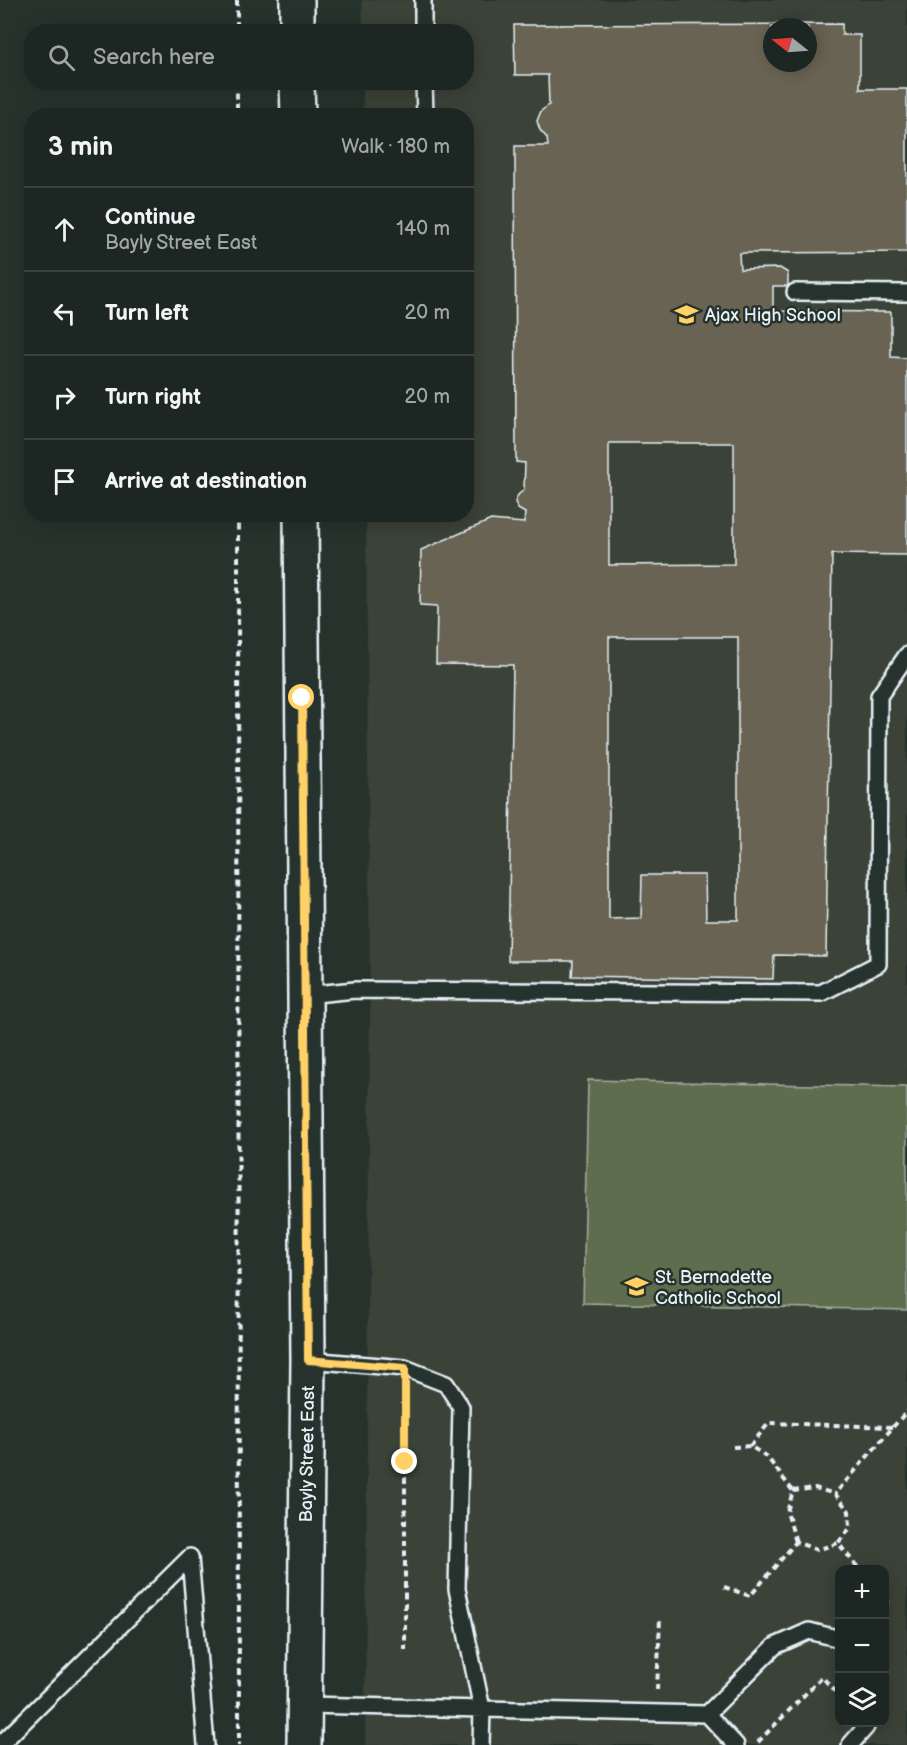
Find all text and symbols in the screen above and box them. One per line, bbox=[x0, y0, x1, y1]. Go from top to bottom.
north arrow bbox=[763, 18, 817, 72]
search box bbox=[24, 24, 474, 90]
icon: search bbox=[45, 41, 78, 74]
text: Search here bbox=[93, 44, 215, 71]
text: 3 min bbox=[48, 132, 113, 163]
text: Walk · 180 m bbox=[341, 135, 450, 159]
text: Continue bbox=[105, 204, 195, 231]
icon: ahead bbox=[48, 213, 81, 246]
text: 140 m bbox=[396, 217, 450, 241]
text: Bayly Street East bbox=[105, 231, 257, 255]
icon: left bbox=[48, 297, 81, 330]
text: Turn left bbox=[105, 300, 189, 327]
text: 20 m bbox=[405, 301, 450, 325]
school or university icon: Ajax High School bbox=[674, 302, 700, 328]
place label: Ajax High School bbox=[705, 305, 841, 326]
icon: right bbox=[48, 381, 81, 414]
text: Turn right bbox=[105, 384, 201, 411]
text: 20 m bbox=[405, 385, 450, 409]
icon: arrive bbox=[48, 465, 81, 498]
text: Arrive at destination bbox=[105, 468, 307, 495]
route start bbox=[288, 684, 314, 710]
place label: St. Bernadette Catholic School bbox=[655, 1267, 781, 1309]
school or university icon: St. Bernadette Catholic School bbox=[624, 1274, 650, 1300]
street label: Bayly Street East bbox=[296, 1385, 319, 1523]
route end bbox=[391, 1448, 417, 1474]
map controls bbox=[835, 1565, 889, 1727]
button: + bbox=[835, 1565, 889, 1619]
button: − bbox=[835, 1619, 889, 1673]
button: layers bbox=[835, 1673, 889, 1727]

